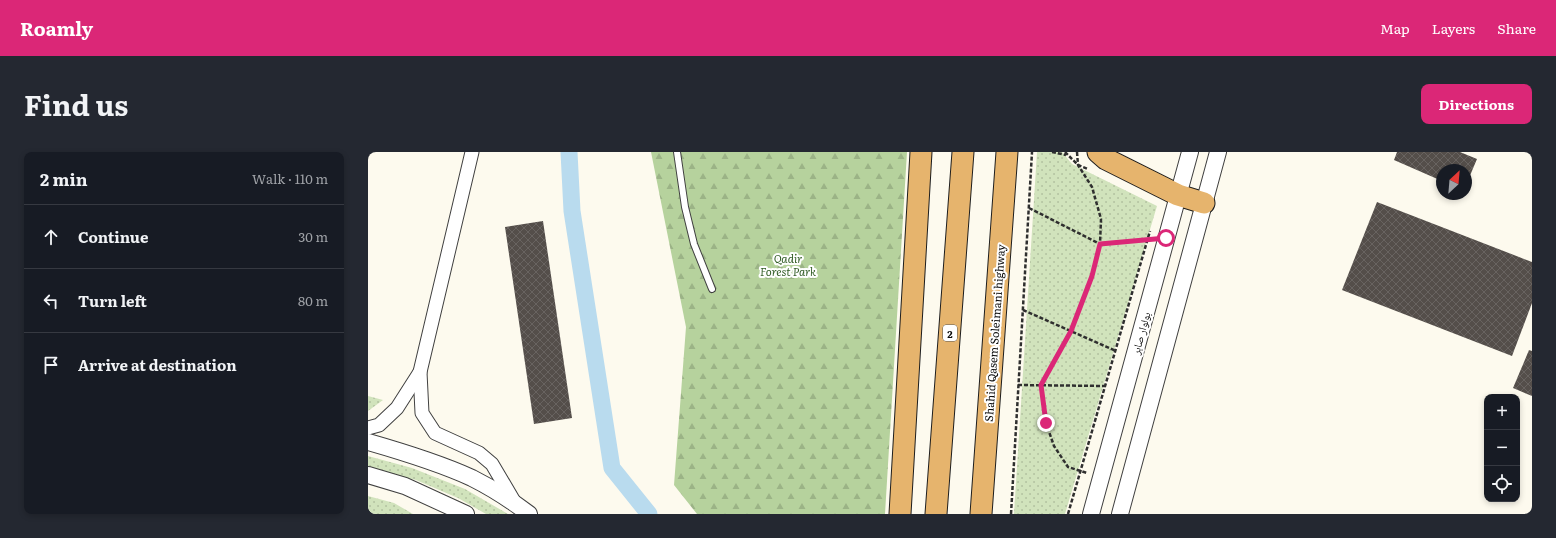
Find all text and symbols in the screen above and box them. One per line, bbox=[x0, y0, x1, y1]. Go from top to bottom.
text: Roamly bbox=[20, 14, 93, 42]
text: Map bbox=[1380, 18, 1410, 38]
text: Layers bbox=[1432, 18, 1475, 38]
text: Share bbox=[1497, 18, 1536, 38]
text: Find us bbox=[24, 83, 128, 125]
button: Directions bbox=[1421, 84, 1532, 124]
north arrow bbox=[1436, 164, 1472, 200]
text: 2 min bbox=[40, 166, 88, 191]
text: Walk · 110 m bbox=[252, 169, 328, 188]
text: Continue bbox=[78, 225, 148, 248]
icon: ahead bbox=[40, 226, 62, 248]
text: 30 m bbox=[298, 227, 328, 246]
route start bbox=[1157, 229, 1175, 247]
street label: Shahid Qasem Soleimani highway bbox=[980, 243, 1008, 422]
park label: Qadir Forest Park bbox=[760, 250, 816, 279]
text: Turn left bbox=[78, 289, 147, 312]
icon: left bbox=[40, 290, 62, 312]
text: 80 m bbox=[298, 291, 328, 310]
street label: بولوار صابر bbox=[1126, 310, 1153, 357]
road number: 2 bbox=[943, 325, 957, 341]
text: Arrive at destination bbox=[78, 353, 237, 376]
icon: arrive bbox=[40, 354, 62, 376]
map controls bbox=[1484, 394, 1520, 502]
button: + bbox=[1484, 394, 1520, 430]
route end bbox=[1037, 414, 1055, 432]
button: − bbox=[1484, 430, 1520, 466]
button: locate bbox=[1484, 466, 1520, 502]

